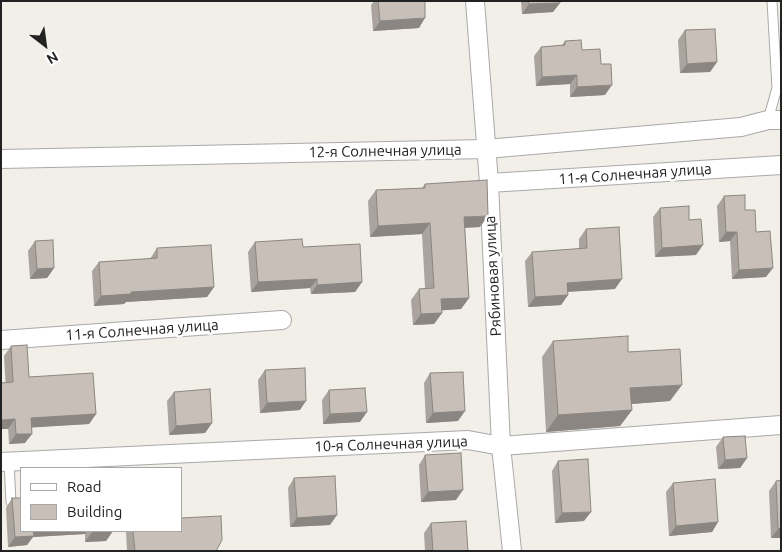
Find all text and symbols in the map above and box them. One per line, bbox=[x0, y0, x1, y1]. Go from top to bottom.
north arrow bbox=[20, 20, 70, 70]
text: N bbox=[44, 48, 61, 68]
street label: 12-я Солнечная улица bbox=[308, 141, 462, 161]
street label: 11-я Солнечная улица bbox=[558, 160, 712, 188]
street label: Рябиновая улица bbox=[481, 215, 505, 337]
street label: 11-я Солнечная улица bbox=[65, 316, 219, 344]
street label: 10-я Солнечная улица bbox=[314, 432, 468, 456]
legend bbox=[20, 467, 182, 532]
text: Road bbox=[67, 478, 102, 495]
text: Building bbox=[67, 503, 122, 520]

